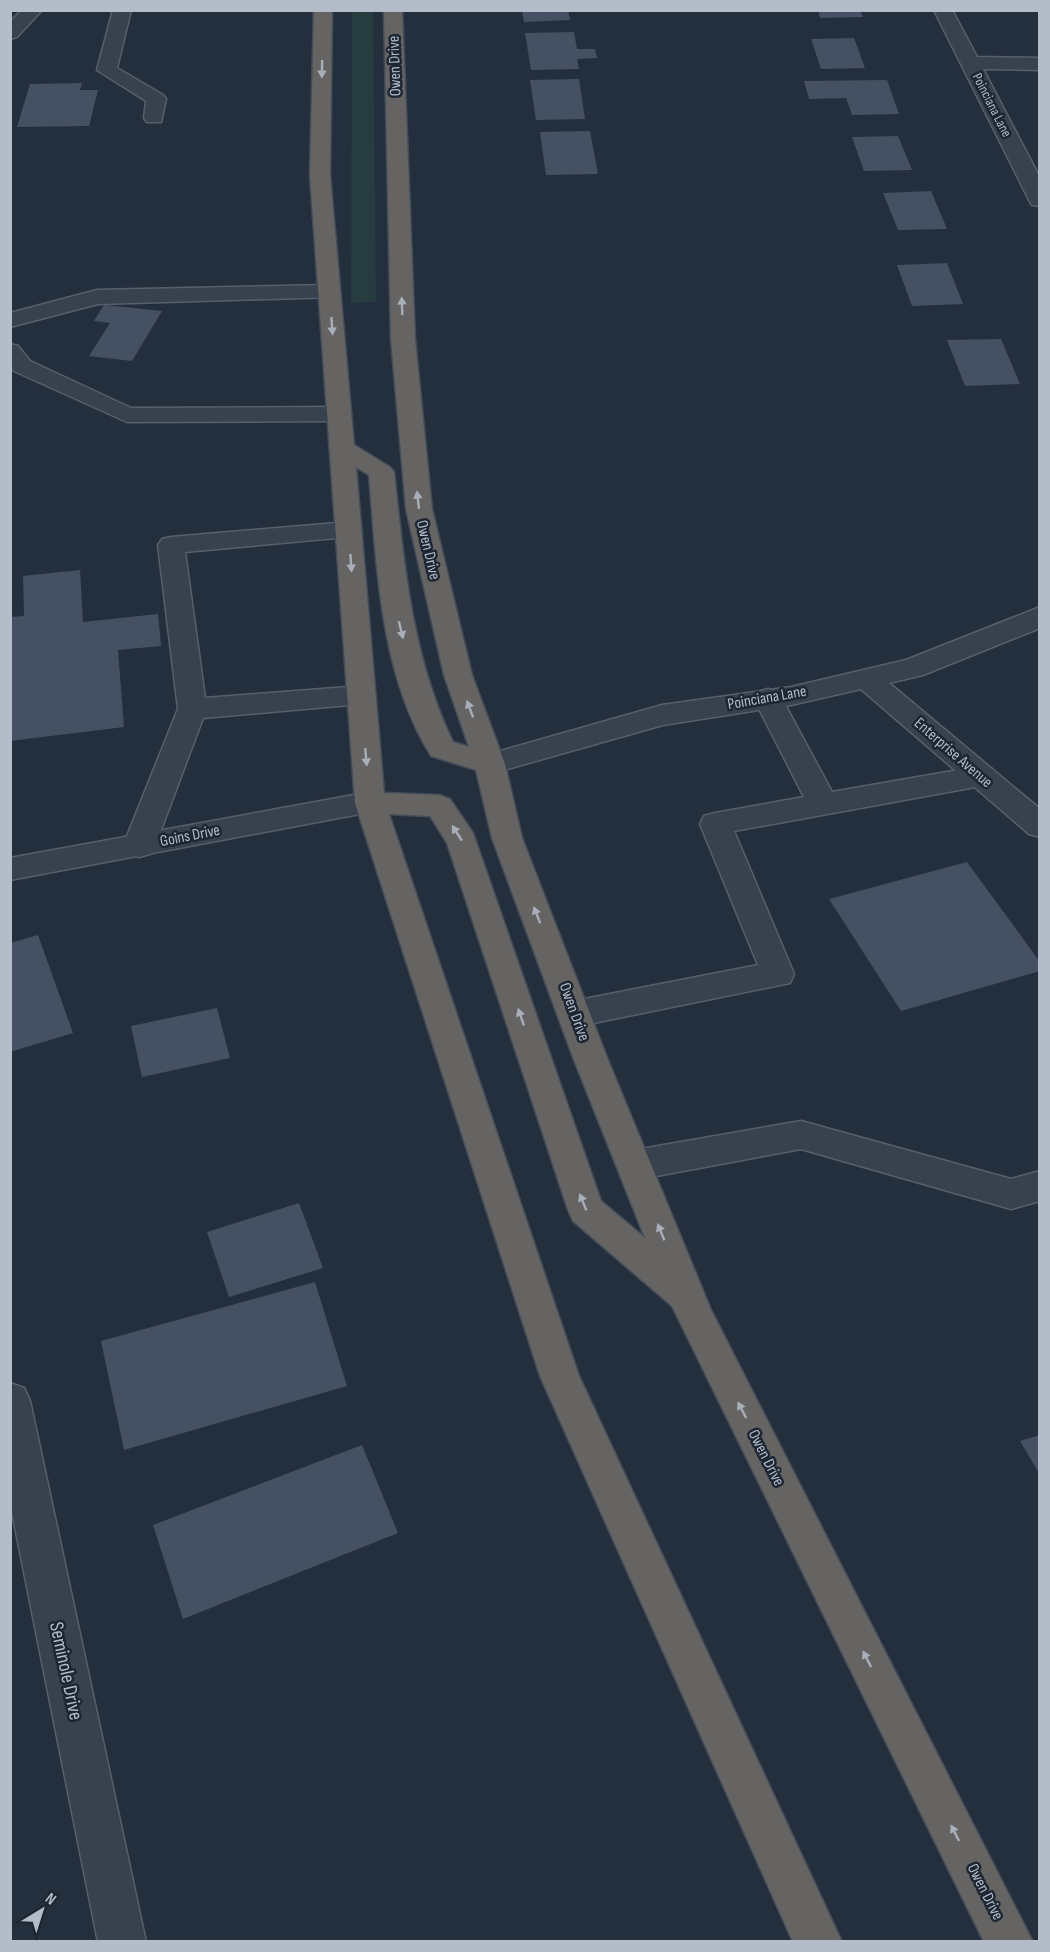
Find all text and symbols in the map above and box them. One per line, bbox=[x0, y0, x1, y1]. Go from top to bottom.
street label: Owen Drive bbox=[384, 35, 406, 97]
one-way arrow bbox=[317, 59, 326, 78]
street label: Poinciana Lane bbox=[969, 70, 1015, 140]
one-way arrow bbox=[397, 296, 407, 315]
one-way arrow bbox=[327, 317, 337, 336]
one-way arrow bbox=[413, 490, 423, 509]
street label: Owen Drive bbox=[412, 518, 444, 582]
one-way arrow bbox=[346, 553, 356, 572]
one-way arrow bbox=[397, 621, 407, 639]
street label: Poinciana Lane bbox=[726, 682, 808, 714]
one-way arrow bbox=[464, 700, 474, 718]
street label: Enterprise Avenue bbox=[910, 714, 996, 792]
one-way arrow bbox=[361, 748, 371, 767]
street label: Goins Drive bbox=[158, 821, 222, 851]
one-way arrow bbox=[451, 825, 462, 841]
one-way arrow bbox=[531, 906, 541, 924]
street label: Owen Drive bbox=[555, 980, 593, 1044]
one-way arrow bbox=[516, 1008, 525, 1026]
one-way arrow bbox=[578, 1192, 588, 1210]
one-way arrow bbox=[656, 1223, 665, 1241]
one-way arrow bbox=[737, 1401, 747, 1418]
street label: Owen Drive bbox=[744, 1427, 788, 1489]
street label: Seminole Drive bbox=[44, 1620, 88, 1722]
one-way arrow bbox=[863, 1650, 872, 1667]
one-way arrow bbox=[950, 1824, 960, 1841]
street label: Owen Drive bbox=[963, 1861, 1007, 1923]
north arrow bbox=[12, 1880, 72, 1940]
text: N bbox=[41, 1889, 60, 1909]

